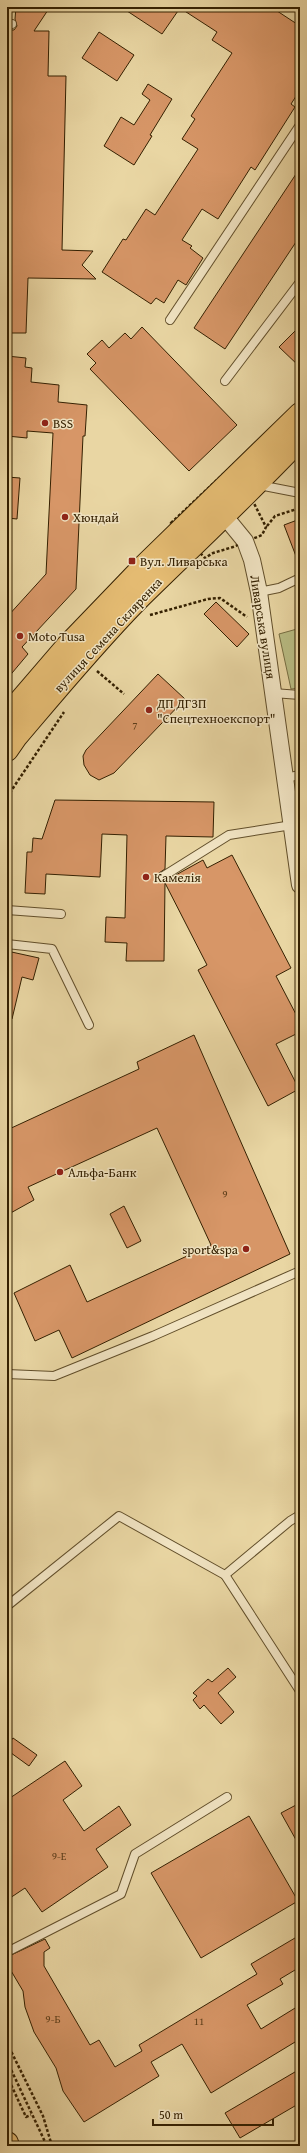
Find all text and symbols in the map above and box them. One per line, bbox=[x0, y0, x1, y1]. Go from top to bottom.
place label: BSS bbox=[53, 414, 73, 433]
marker: BSS bbox=[40, 418, 50, 428]
place label: Хюндай bbox=[73, 508, 119, 527]
marker: Хюндай bbox=[60, 512, 70, 522]
place label: Вул. Ливарська bbox=[140, 552, 228, 571]
marker: Вул. Ливарська bbox=[127, 556, 137, 566]
street label: вулиця Семена Скляренка bbox=[50, 573, 167, 697]
street label: Ливарська вулиця bbox=[245, 574, 281, 681]
place label: Moto Tusa bbox=[28, 627, 86, 646]
marker: Moto Tusa bbox=[15, 631, 25, 641]
place label: ДП ДГЗП "Спецтехноекспорт" bbox=[156, 694, 275, 728]
marker: ДП ДГЗП "Спецтехноекспорт" bbox=[144, 705, 154, 715]
house number: 7 bbox=[132, 717, 138, 733]
place label: Камелія bbox=[154, 868, 201, 887]
marker: Камелія bbox=[141, 872, 151, 882]
place label: Альфа-Банк bbox=[68, 1163, 137, 1182]
marker: Альфа-Банк bbox=[55, 1167, 65, 1177]
house number: 9 bbox=[222, 1186, 228, 1202]
place label: sport&spa bbox=[182, 1240, 239, 1259]
marker: sport&spa bbox=[241, 1244, 251, 1254]
house number: 9-Е bbox=[52, 1848, 67, 1864]
house number: 9-Б bbox=[45, 2011, 61, 2027]
house number: 11 bbox=[194, 2013, 204, 2029]
scale bar bbox=[153, 2101, 273, 2127]
text: 50 m bbox=[159, 2106, 183, 2123]

